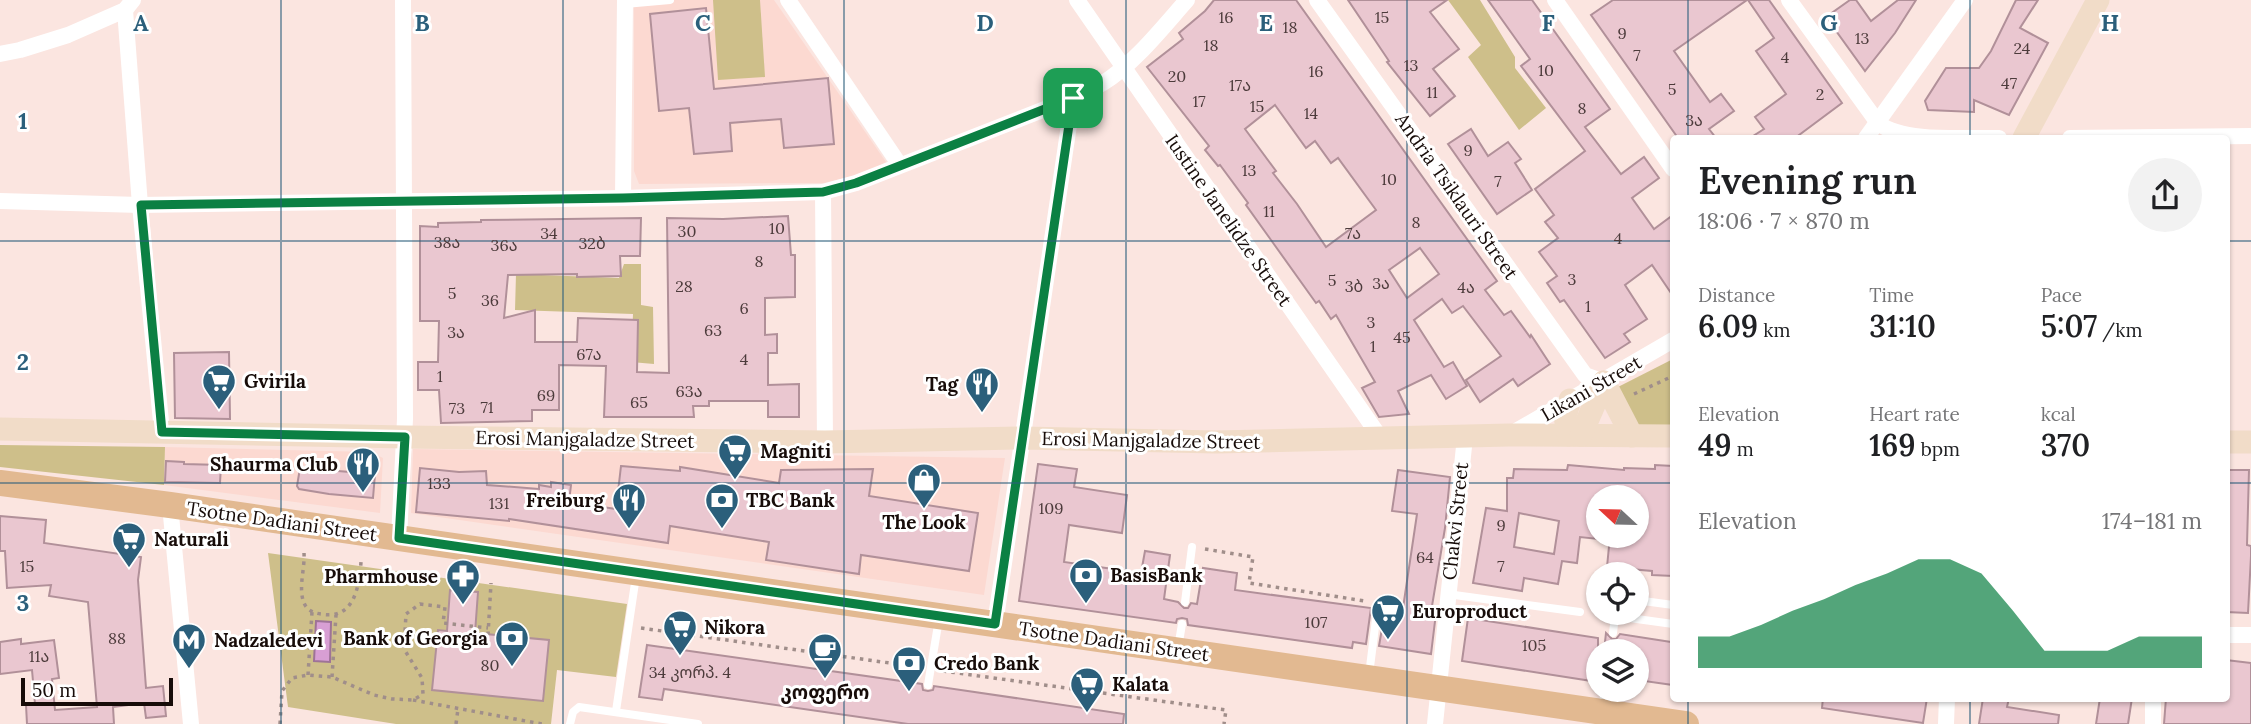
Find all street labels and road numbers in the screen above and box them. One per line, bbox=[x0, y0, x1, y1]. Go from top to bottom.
street label: Andria Tsiklauri Street bbox=[1390, 107, 1524, 284]
street label: Iustine Janelidze Street bbox=[1160, 129, 1298, 311]
street label: Likani Street bbox=[1536, 349, 1646, 426]
street label: Erosi Manjgaladze Street bbox=[475, 425, 695, 453]
street label: Erosi Manjgaladze Street bbox=[1041, 426, 1261, 454]
street label: Chakvi Street bbox=[1437, 460, 1473, 581]
street label: Tsotne Dadiani Street bbox=[185, 496, 379, 546]
street label: Tsotne Dadiani Street bbox=[1017, 616, 1211, 666]

